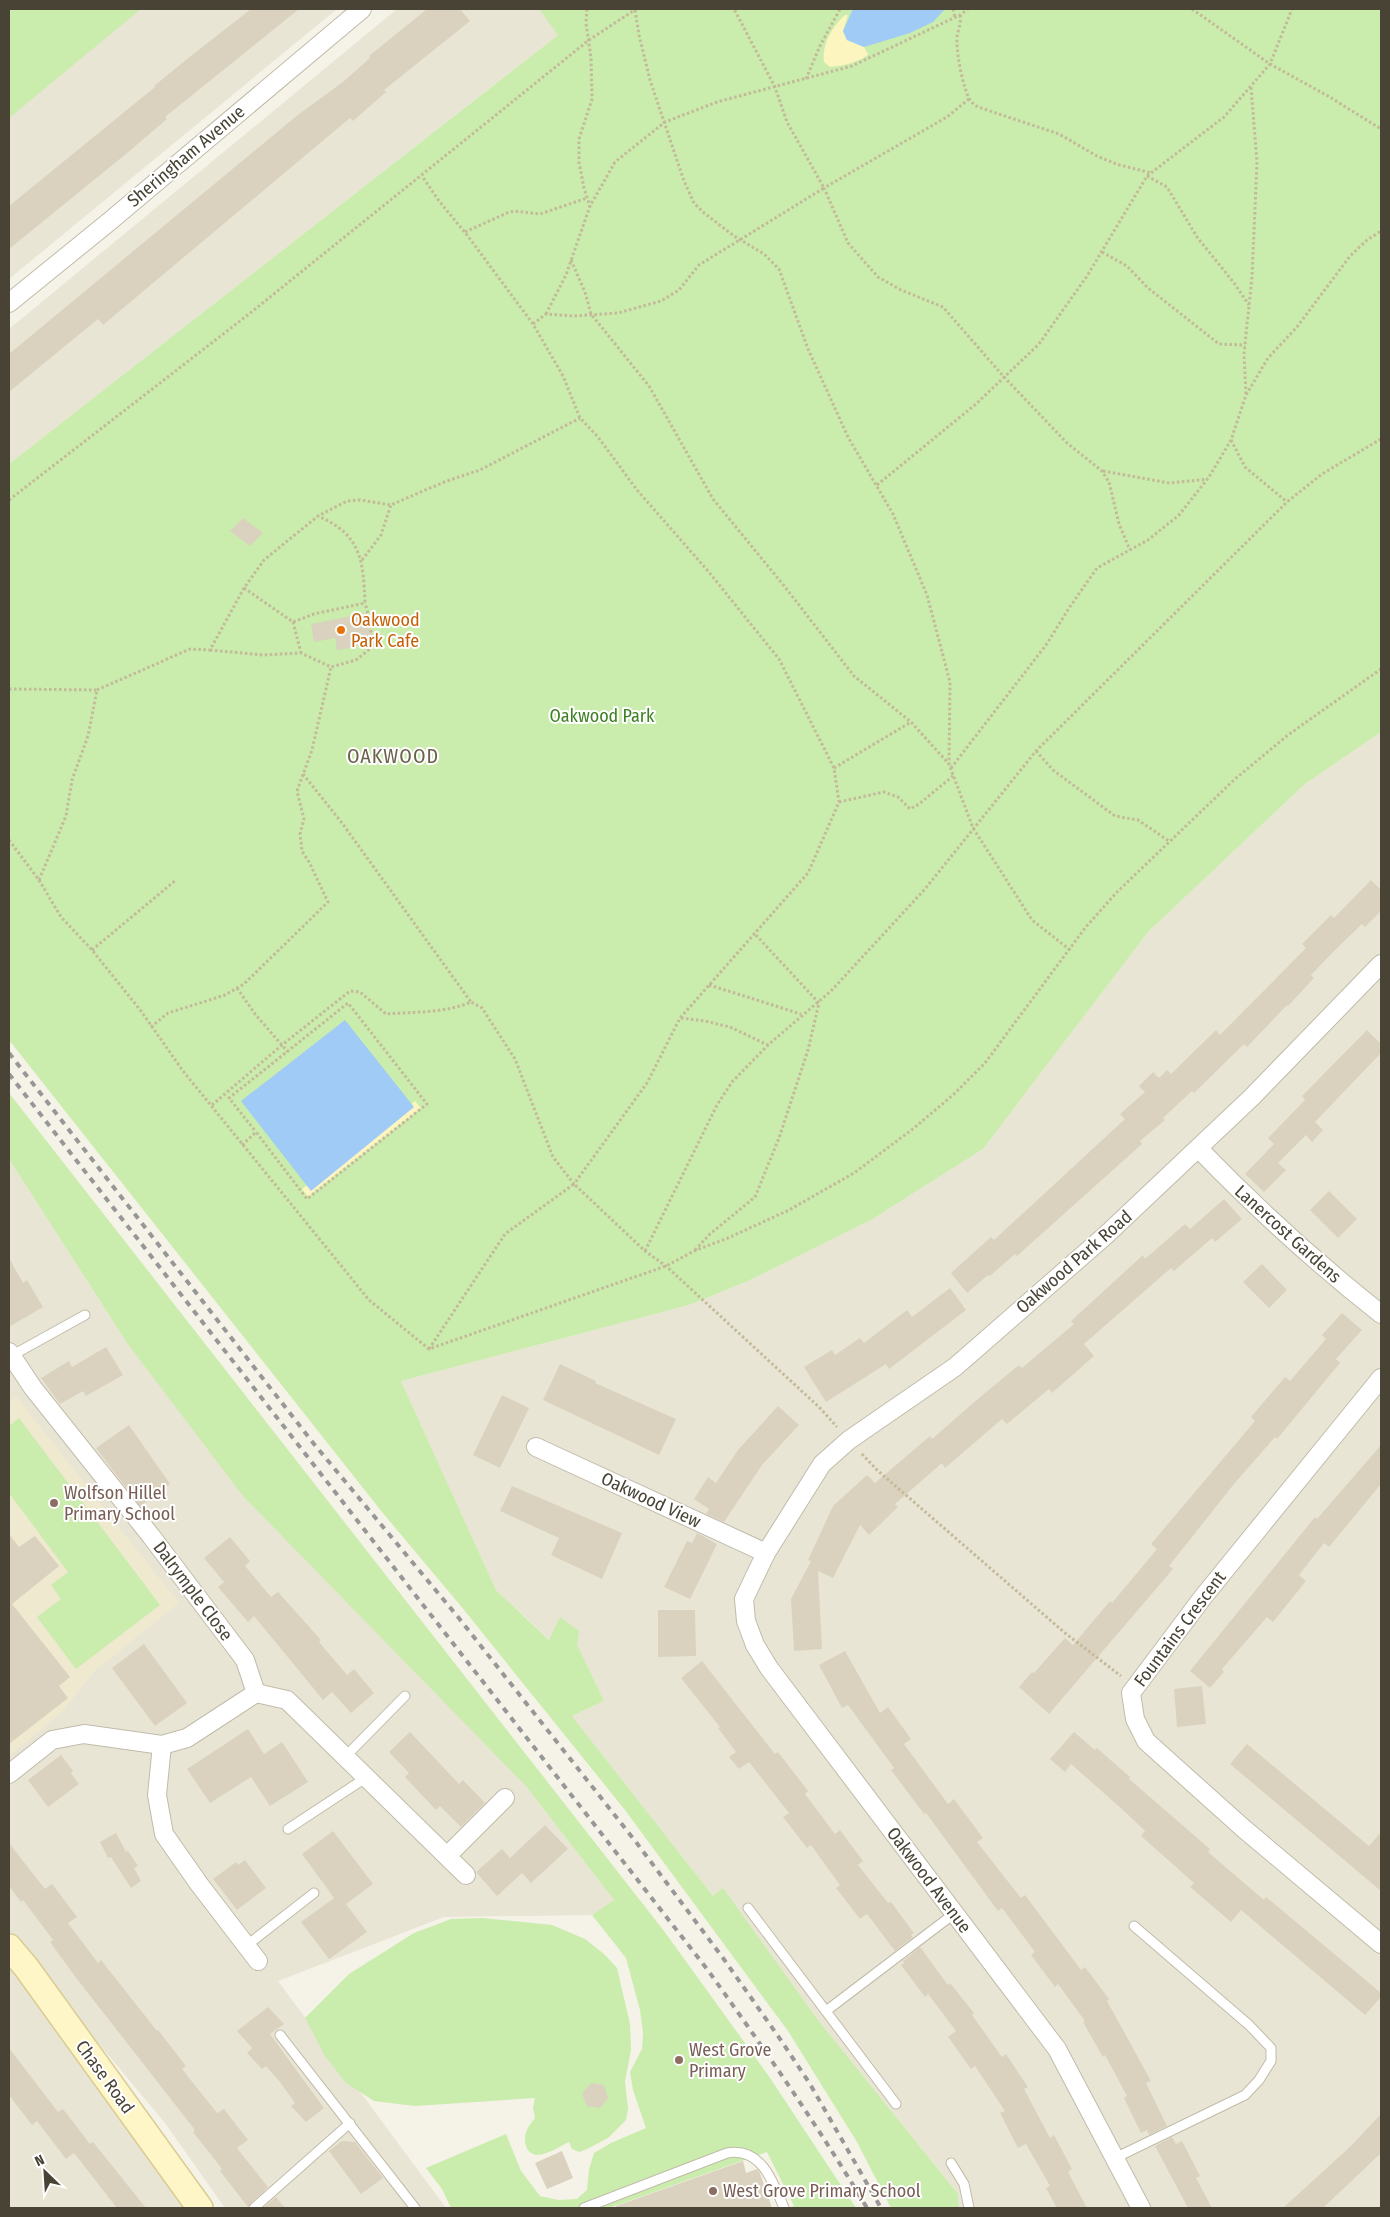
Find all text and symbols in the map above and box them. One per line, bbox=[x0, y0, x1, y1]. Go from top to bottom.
street label: Sheringham Avenue bbox=[123, 100, 249, 212]
place label: Oakwood Park Cafe bbox=[351, 609, 420, 652]
marker: Oakwood Park Cafe bbox=[335, 624, 347, 636]
park label: Oakwood Park bbox=[550, 705, 655, 727]
district label: OAKWOOD bbox=[347, 744, 439, 768]
street label: Lanercost Gardens bbox=[1230, 1180, 1346, 1288]
street label: Oakwood Park Road bbox=[1012, 1206, 1136, 1318]
street label: Oakwood View bbox=[598, 1467, 704, 1533]
place label: Wolfson Hillel Primary School bbox=[64, 1482, 175, 1525]
marker: Wolfson Hillel Primary School bbox=[48, 1497, 60, 1509]
street label: Dalrymple Close bbox=[148, 1537, 238, 1645]
street label: Fountains Crescent bbox=[1129, 1567, 1231, 1691]
street label: Oakwood Avenue bbox=[882, 1823, 976, 1937]
street label: Chase Road bbox=[71, 2036, 139, 2118]
place label: West Grove Primary bbox=[689, 2039, 771, 2082]
marker: West Grove Primary bbox=[673, 2054, 685, 2066]
north arrow bbox=[20, 2147, 70, 2197]
text: N bbox=[32, 2151, 47, 2170]
place label: West Grove Primary School bbox=[723, 2180, 921, 2202]
marker: West Grove Primary School bbox=[707, 2185, 719, 2197]

